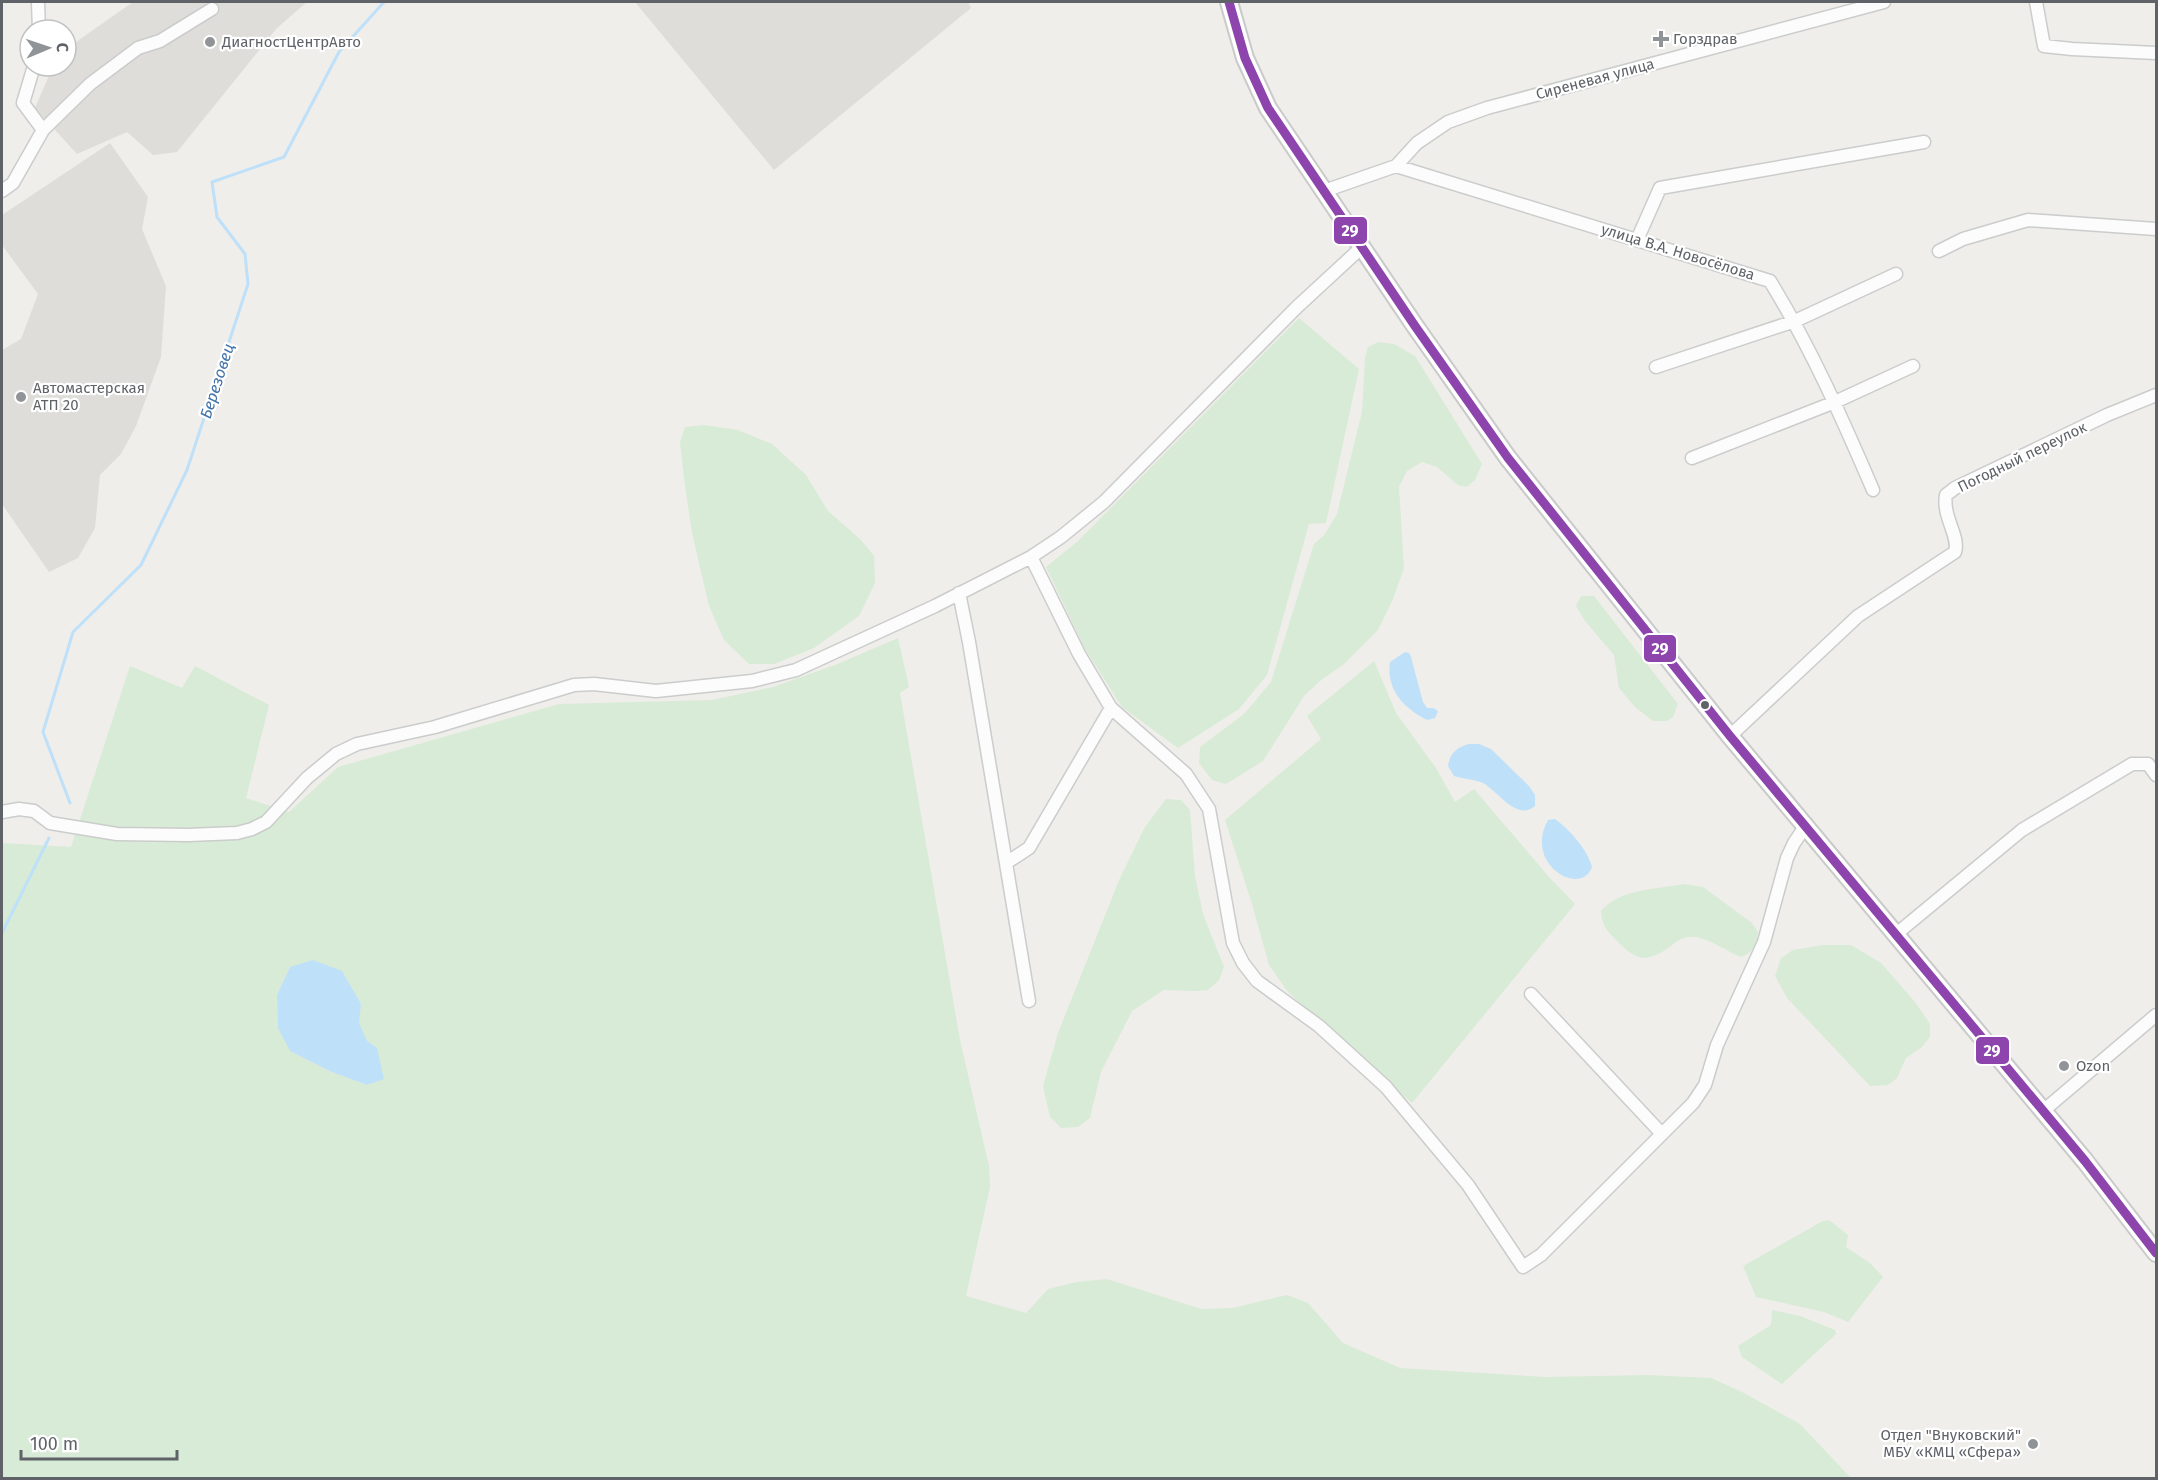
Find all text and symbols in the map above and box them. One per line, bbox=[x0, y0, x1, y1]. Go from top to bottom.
north arrow bbox=[18, 18, 78, 78]
place label: Горздрав bbox=[1673, 30, 1738, 48]
marker: Горздрав bbox=[1654, 32, 1668, 46]
place label: ДиагностЦентрАвто bbox=[221, 33, 361, 51]
marker: ДиагностЦентрАвто bbox=[203, 35, 217, 49]
text: С bbox=[53, 43, 72, 53]
street label: Сиреневая улица bbox=[1534, 55, 1656, 103]
line badge: 29 bbox=[1333, 216, 1368, 245]
street label: улица В.А. Новосёлова bbox=[1599, 220, 1757, 284]
text: 29 bbox=[1341, 221, 1359, 240]
water label: Березовец bbox=[196, 341, 238, 421]
place label: Автомастерская АТП 20 bbox=[33, 379, 145, 414]
marker: Автомастерская АТП 20 bbox=[14, 390, 28, 404]
street label: Погодный переулок bbox=[1955, 418, 2090, 496]
line badge: 29 bbox=[1643, 634, 1677, 663]
text: 29 bbox=[1651, 639, 1669, 658]
unlabelled marker bbox=[1699, 699, 1711, 711]
line badge: 29 bbox=[1975, 1036, 2010, 1065]
text: 29 bbox=[1983, 1041, 2001, 1060]
place label: Ozon bbox=[2076, 1057, 2110, 1075]
marker: Ozon bbox=[2057, 1059, 2071, 1073]
scale bar bbox=[21, 1423, 177, 1461]
place label: Отдел "Внуковский" МБУ «КМЦ «Сфера» bbox=[1880, 1426, 2021, 1461]
text: 100 m bbox=[30, 1433, 78, 1455]
marker: Отдел "Внуковский" МБУ «КМЦ «Сфера» bbox=[2026, 1437, 2040, 1451]

